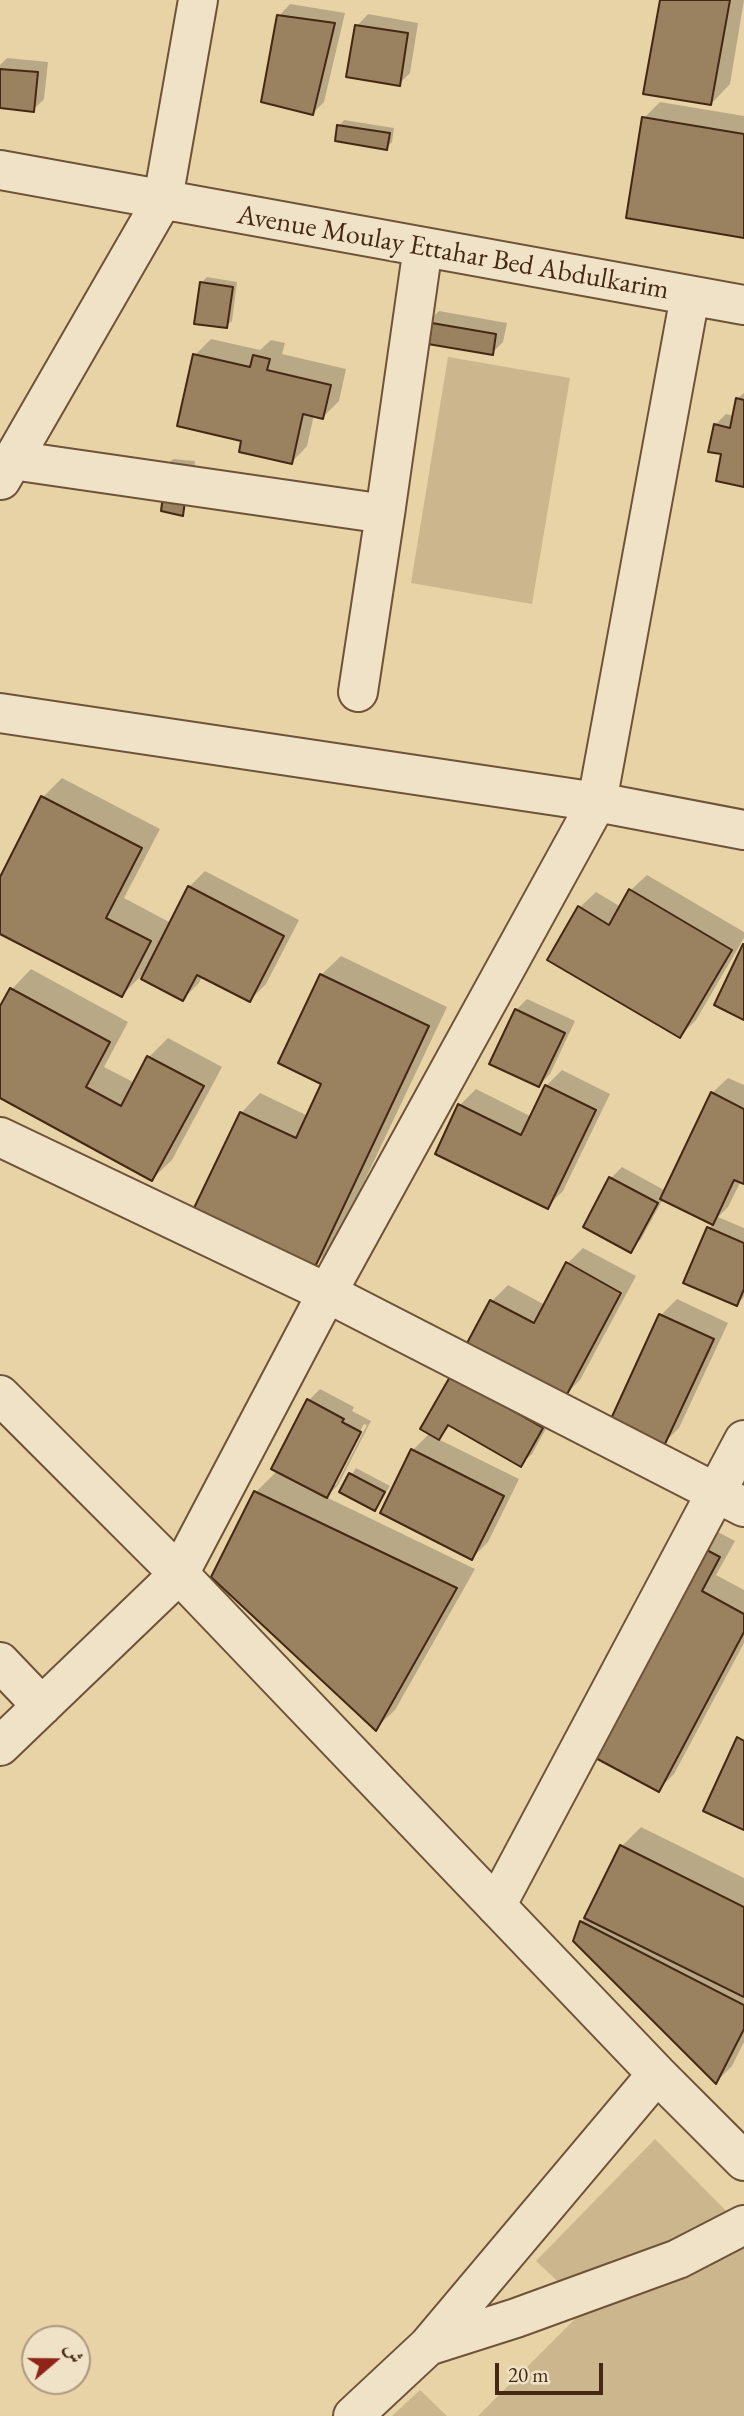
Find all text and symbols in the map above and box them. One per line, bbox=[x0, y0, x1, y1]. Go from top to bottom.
street label: Avenue Moulay Ettahar Bed Abdulkarim bbox=[234, 198, 672, 308]
north arrow bbox=[21, 2325, 91, 2395]
text: ش bbox=[59, 2340, 89, 2366]
scale bar bbox=[499, 2350, 608, 2394]
text: 20 m bbox=[508, 2361, 549, 2388]

